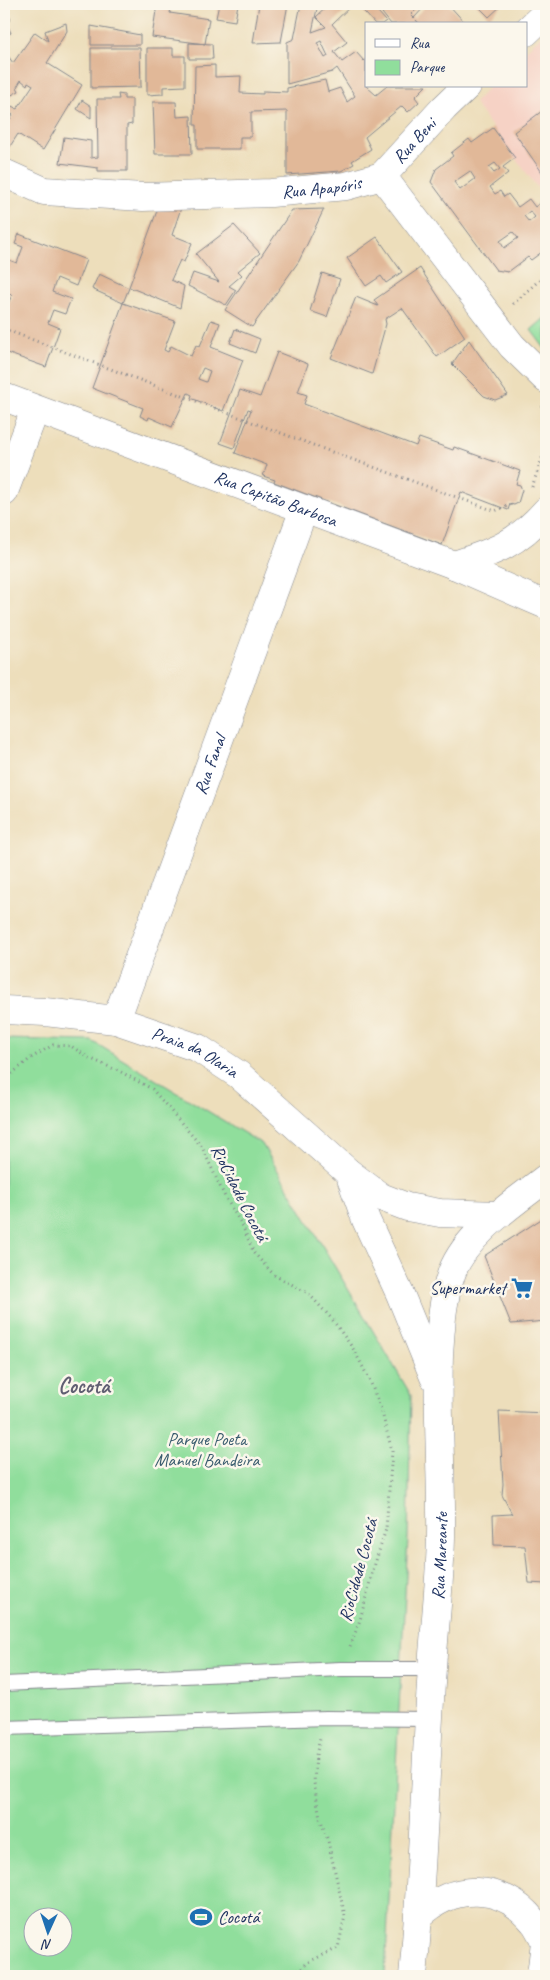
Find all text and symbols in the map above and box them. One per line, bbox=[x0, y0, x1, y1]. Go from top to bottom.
legend bbox=[365, 22, 528, 88]
text: Rua bbox=[410, 34, 430, 53]
text: Parque bbox=[410, 58, 446, 77]
street label: Rua Beni bbox=[388, 111, 442, 168]
street label: Rua Apapóris bbox=[281, 171, 366, 203]
street label: Rua Capitão Barbosa bbox=[211, 465, 341, 532]
street label: Rua Fanal bbox=[189, 729, 232, 797]
street label: Praia da Olaria bbox=[149, 1022, 243, 1083]
street label: RioCidade Cocotá bbox=[206, 1141, 275, 1247]
supermarket icon: Supermarket bbox=[509, 1275, 535, 1301]
place label: Supermarket bbox=[430, 1277, 509, 1299]
district label: Cocotá bbox=[58, 1372, 112, 1400]
park label: Parque Poeta Manuel Bandeira bbox=[155, 1428, 261, 1471]
street label: Rua Mareante bbox=[427, 1511, 452, 1600]
street label: RioCidade Cocotá bbox=[334, 1514, 383, 1624]
sports icon: Cocotá bbox=[188, 1904, 214, 1930]
place label: Cocotá bbox=[218, 1906, 262, 1928]
north arrow bbox=[22, 1908, 72, 1958]
text: N bbox=[40, 1936, 52, 1953]

